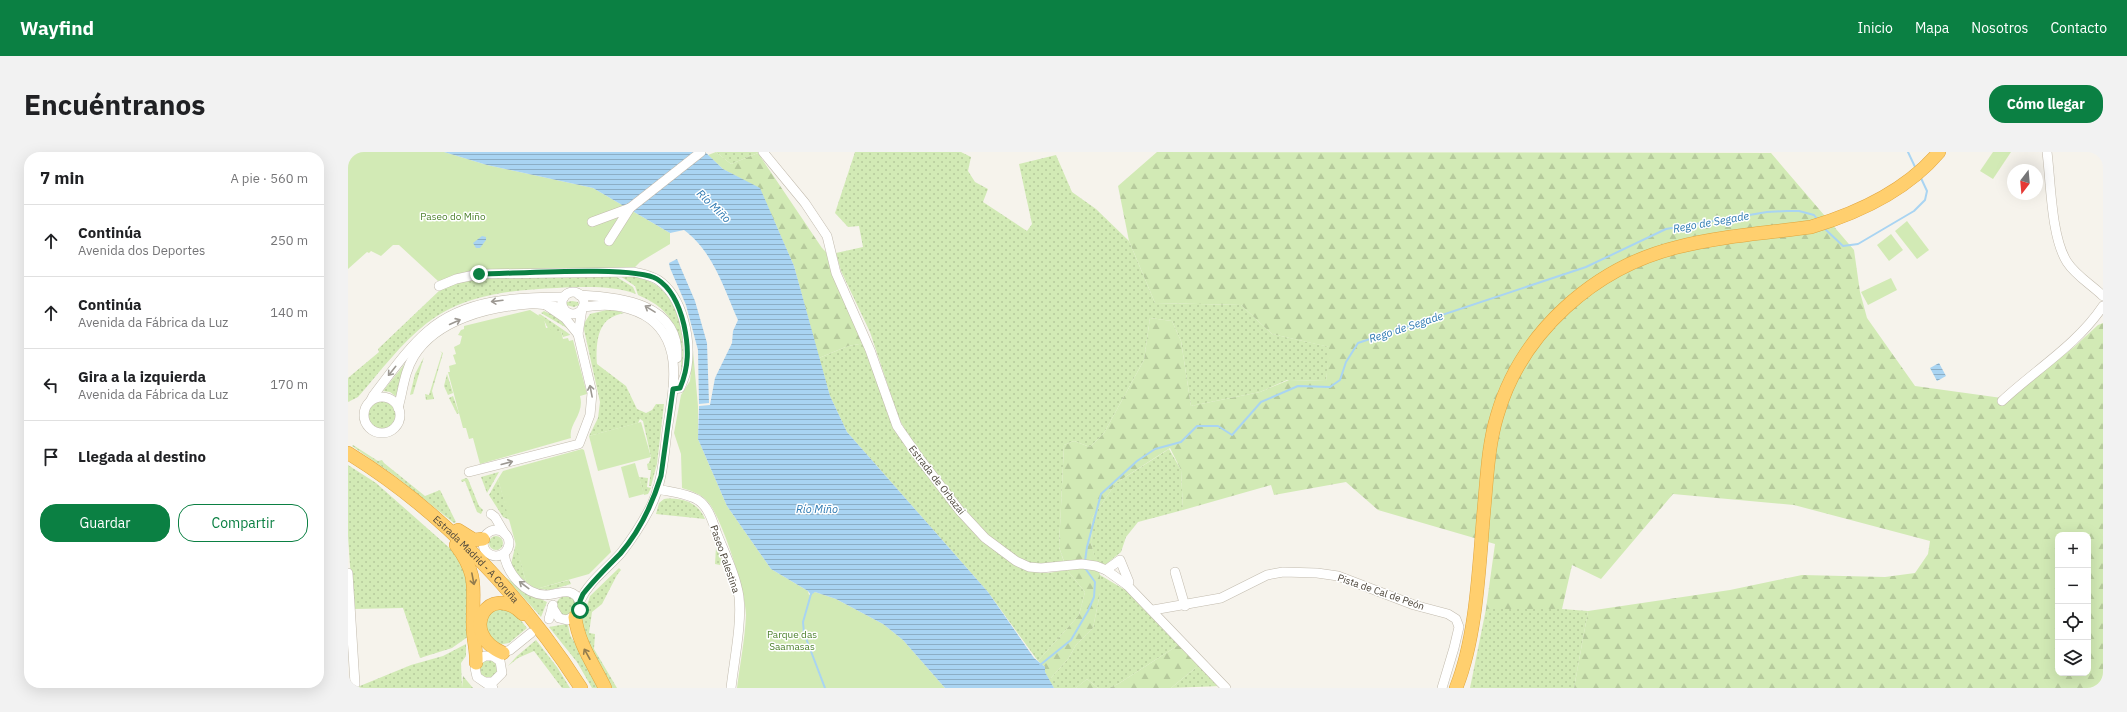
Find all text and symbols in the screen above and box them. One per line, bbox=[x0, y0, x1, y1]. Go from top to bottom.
text: Wayfind bbox=[20, 16, 94, 40]
text: Inicio bbox=[1857, 19, 1893, 37]
text: Mapa bbox=[1915, 19, 1949, 37]
text: Nosotros bbox=[1971, 19, 2028, 37]
text: Contacto bbox=[2050, 19, 2107, 37]
button: Cómo llegar bbox=[1989, 85, 2103, 123]
text: Encuéntranos bbox=[24, 86, 205, 123]
north arrow bbox=[2007, 164, 2043, 200]
text: 7 min bbox=[40, 167, 84, 189]
text: A pie · 560 m bbox=[230, 170, 308, 187]
water label: Río Miño bbox=[694, 186, 734, 226]
water label: Rego de Segade bbox=[1672, 208, 1751, 236]
park label: Paseo do Miño bbox=[420, 210, 486, 223]
text: Continúa bbox=[78, 223, 142, 242]
icon: ahead bbox=[40, 230, 62, 252]
text: 250 m bbox=[270, 232, 308, 249]
text: Avenida dos Deportes bbox=[78, 242, 205, 259]
route end bbox=[470, 265, 488, 283]
text: Continúa bbox=[78, 295, 142, 314]
one-way arrow bbox=[491, 297, 504, 305]
icon: ahead bbox=[40, 302, 62, 324]
text: 140 m bbox=[270, 304, 308, 321]
one-way arrow bbox=[645, 305, 656, 313]
water label: Rego de Segade bbox=[1367, 308, 1445, 346]
text: Avenida da Fábrica da Luz bbox=[78, 314, 228, 331]
one-way arrow bbox=[449, 318, 461, 326]
one-way arrow bbox=[388, 365, 397, 376]
text: Gira a la izquierda bbox=[78, 367, 206, 386]
icon: left bbox=[40, 374, 62, 396]
text: 170 m bbox=[270, 376, 308, 393]
one-way arrow bbox=[587, 384, 595, 397]
text: Avenida da Fábrica da Luz bbox=[78, 386, 228, 403]
street label: Estrada de Orbazai bbox=[906, 443, 968, 517]
icon: arrive bbox=[40, 446, 62, 468]
text: Llegada al destino bbox=[78, 447, 206, 466]
one-way arrow bbox=[501, 459, 514, 466]
water label: Río Miño bbox=[796, 502, 838, 516]
button: Guardar bbox=[40, 504, 170, 542]
button: Compartir bbox=[178, 504, 308, 542]
street label: Estrada Madrid - A Coruña bbox=[431, 512, 523, 606]
street label: Paseo Palestina bbox=[707, 523, 743, 595]
map controls bbox=[2055, 532, 2091, 676]
button: + bbox=[2055, 532, 2091, 568]
button: − bbox=[2055, 568, 2091, 604]
street label: Pista de Cal de Peón bbox=[1336, 571, 1426, 613]
one-way arrow bbox=[470, 573, 478, 586]
one-way arrow bbox=[518, 581, 529, 590]
route start bbox=[571, 601, 589, 619]
button: locate bbox=[2055, 604, 2091, 640]
park label: Parque das Saamasas bbox=[767, 628, 817, 653]
button: layers bbox=[2055, 640, 2091, 676]
one-way arrow bbox=[583, 648, 591, 660]

